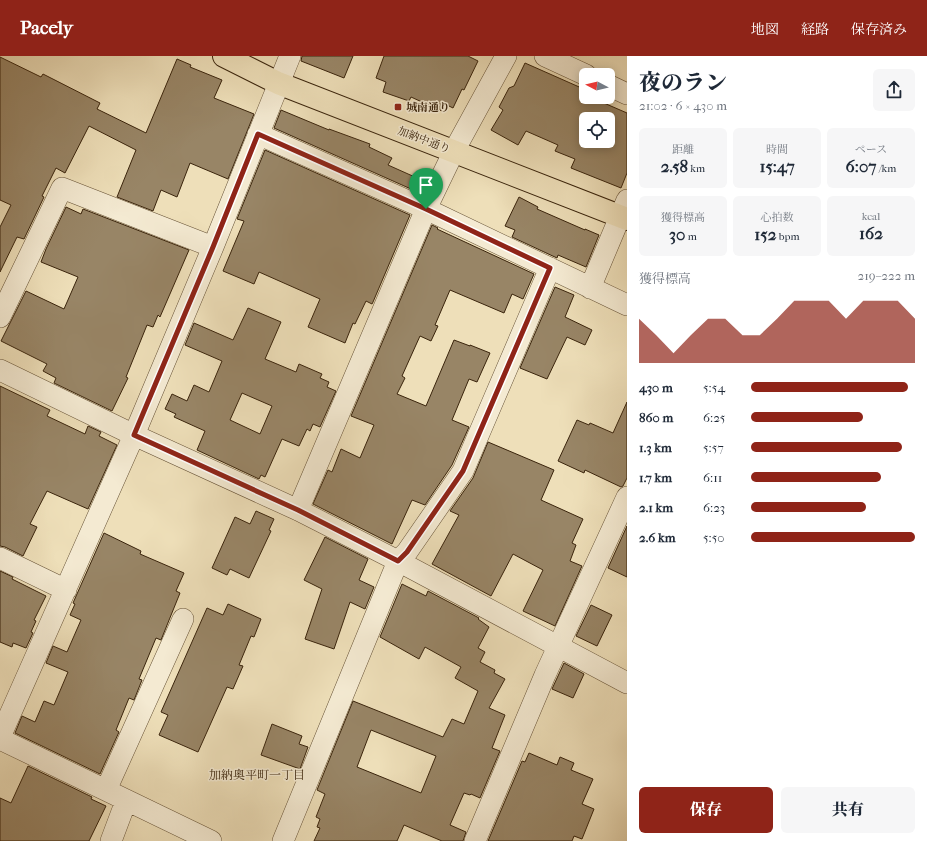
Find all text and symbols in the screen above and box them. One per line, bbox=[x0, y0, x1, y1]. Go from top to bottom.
text: Pacely bbox=[20, 17, 73, 39]
text: 地図 bbox=[751, 21, 779, 38]
text: 経路 bbox=[801, 21, 829, 38]
text: 保存済み bbox=[851, 21, 907, 38]
north arrow bbox=[579, 68, 615, 104]
map controls bbox=[579, 68, 615, 148]
button: share bbox=[873, 69, 915, 111]
text: 夜のラン bbox=[639, 70, 727, 96]
text: 21:02 · 6 × 430 m bbox=[639, 98, 727, 113]
place label: 城南通り bbox=[406, 101, 450, 114]
marker: 城南通り bbox=[393, 102, 403, 112]
button: locate bbox=[579, 112, 615, 148]
street label: 加納中通り bbox=[396, 124, 452, 156]
text: 距離 bbox=[672, 143, 694, 156]
text: 時間 bbox=[766, 143, 788, 156]
text: ペース bbox=[855, 143, 887, 156]
text: 2.58 bbox=[661, 156, 688, 176]
text: 15:47 bbox=[759, 156, 795, 176]
text: 6:07 bbox=[846, 156, 877, 176]
text: km bbox=[688, 162, 705, 175]
text: /km bbox=[877, 162, 896, 175]
pin bbox=[409, 168, 443, 209]
icon: arrive bbox=[415, 174, 437, 196]
text: kcal bbox=[862, 210, 880, 223]
text: 獲得標高 bbox=[661, 211, 705, 224]
text: 心拍数 bbox=[761, 211, 794, 224]
text: 162 bbox=[859, 223, 883, 243]
text: 30 bbox=[669, 224, 685, 244]
text: 152 bbox=[754, 224, 776, 244]
text: m bbox=[685, 230, 697, 243]
text: bpm bbox=[776, 230, 800, 243]
text: 219–222 m bbox=[858, 268, 915, 283]
text: 獲得標高 bbox=[639, 271, 691, 286]
text: 430 m bbox=[639, 380, 673, 395]
text: 5:54 bbox=[703, 380, 725, 395]
text: 860 m bbox=[639, 410, 673, 425]
text: 6:25 bbox=[703, 410, 726, 425]
text: 1.3 km bbox=[639, 440, 672, 455]
text: 5:57 bbox=[703, 440, 724, 455]
text: 1.7 km bbox=[639, 470, 672, 485]
text: 6:11 bbox=[703, 470, 722, 485]
text: 2.1 km bbox=[639, 500, 673, 515]
text: 6:23 bbox=[703, 500, 725, 515]
text: 2.6 km bbox=[639, 530, 676, 545]
text: 5:50 bbox=[703, 530, 725, 545]
district label: 加納奥平町一丁目 bbox=[209, 768, 305, 782]
button: 保存 bbox=[639, 787, 773, 833]
button: 共有 bbox=[781, 787, 915, 833]

